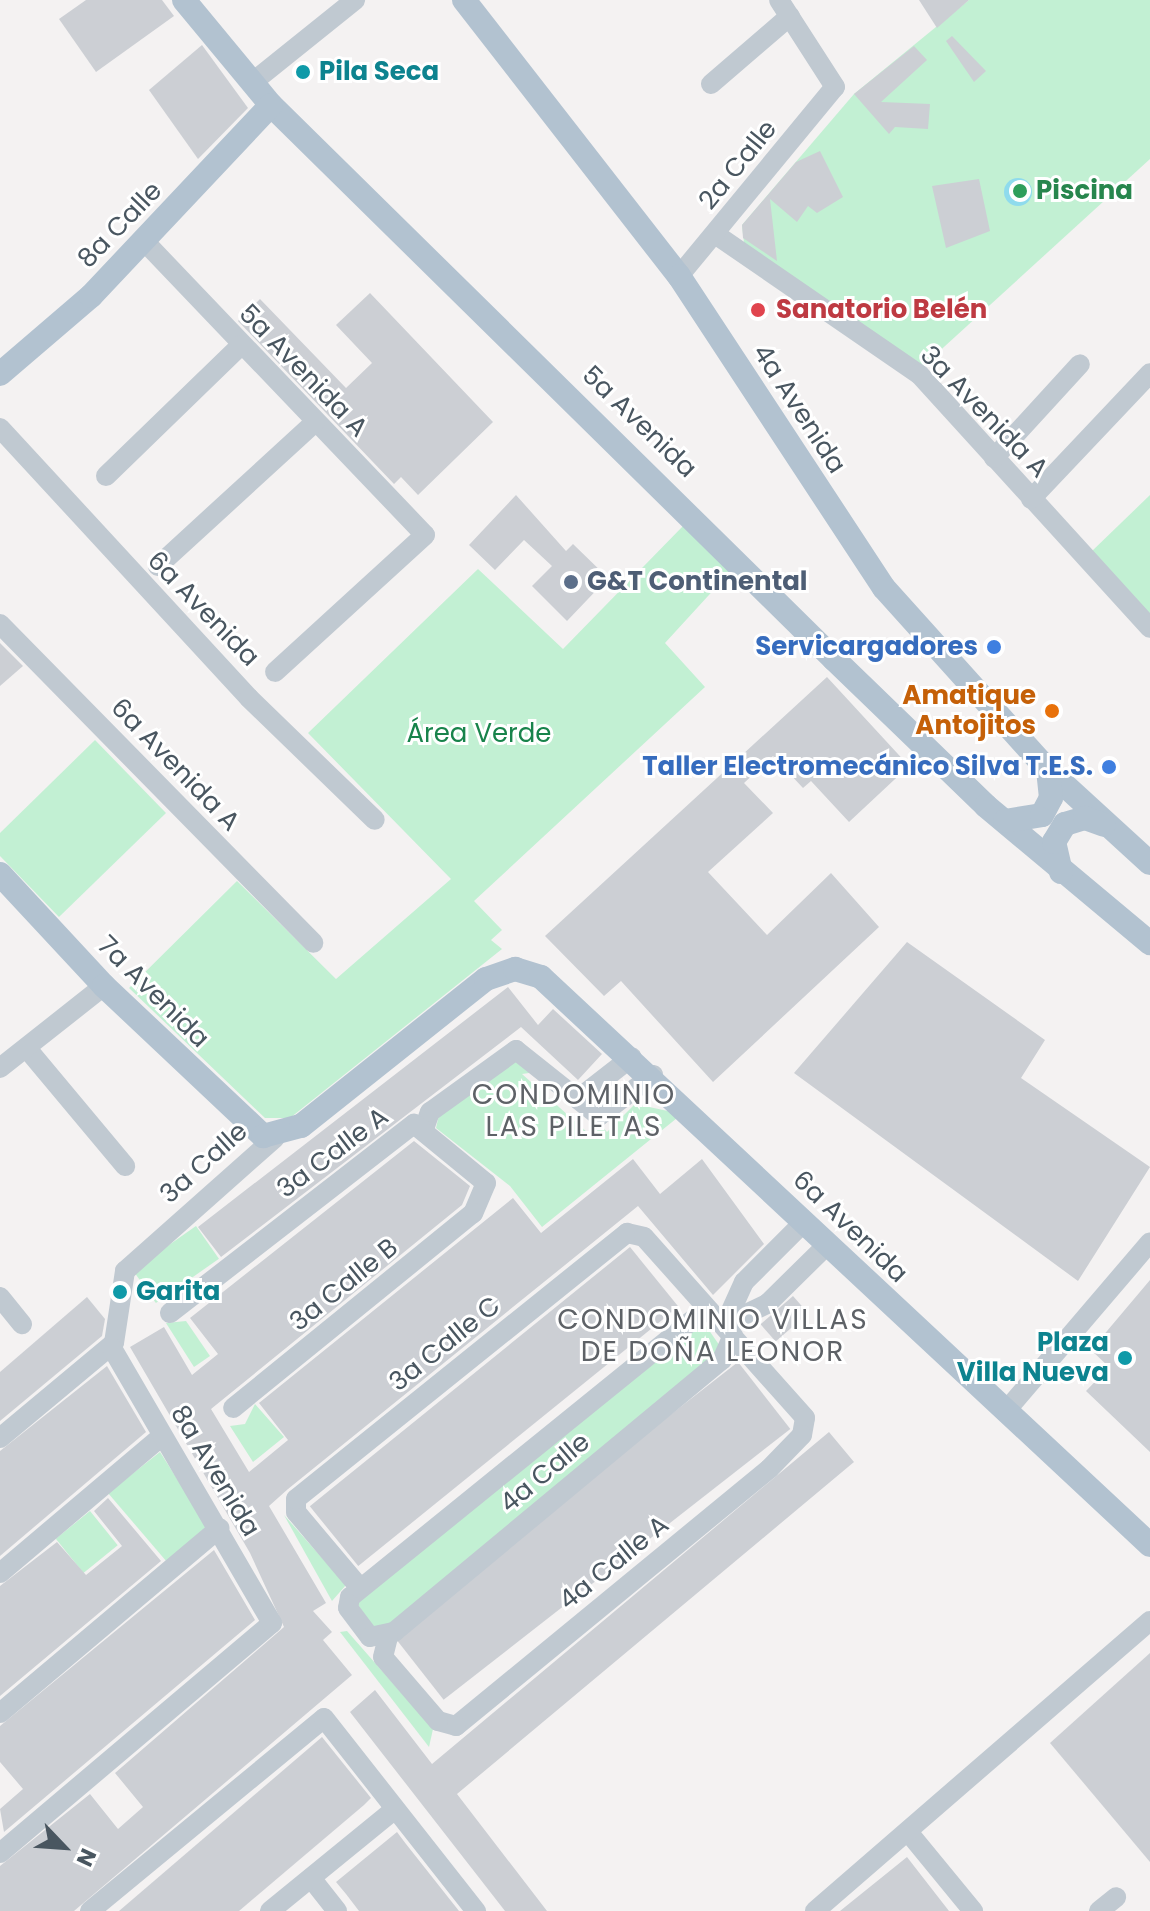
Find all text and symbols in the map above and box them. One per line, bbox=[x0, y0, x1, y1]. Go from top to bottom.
place label: Pila Seca bbox=[319, 56, 439, 88]
marker: Pila Seca bbox=[294, 63, 312, 81]
street label: 2a Calle bbox=[693, 114, 783, 216]
place label: Piscina bbox=[1036, 175, 1133, 207]
street label: 8a Calle bbox=[71, 176, 169, 274]
marker: Piscina bbox=[1011, 182, 1029, 200]
place label: Sanatorio Belén bbox=[776, 294, 987, 326]
street label: 5a Avenida A bbox=[232, 298, 374, 444]
marker: Sanatorio Belén bbox=[747, 299, 769, 321]
street label: 4a Avenida bbox=[746, 339, 852, 479]
street label: 3a Avenida A bbox=[913, 340, 1055, 484]
street label: 5a Avenida bbox=[575, 360, 703, 484]
street label: 6a Avenida bbox=[141, 545, 265, 673]
place label: G&T Continental bbox=[587, 566, 808, 598]
marker: G&T Continental bbox=[562, 573, 580, 591]
place label: Servicargadores bbox=[755, 631, 978, 663]
marker: Servicargadores bbox=[985, 638, 1003, 656]
place label: Amatique Antojitos bbox=[902, 680, 1036, 742]
street label: 6a Avenida A bbox=[104, 692, 246, 838]
marker: Amatique Antojitos bbox=[1043, 702, 1061, 720]
park label: Área Verde bbox=[407, 718, 551, 750]
place label: Taller Electromecánico Silva T.E.S. bbox=[642, 751, 1093, 783]
marker: Taller Electromecánico Silva T.E.S. bbox=[1100, 758, 1118, 776]
street label: 7a Avenida bbox=[91, 930, 215, 1054]
district label: CONDOMINIO LAS PILETAS bbox=[472, 1078, 676, 1144]
street label: 3a Calle A bbox=[271, 1101, 395, 1205]
street label: 3a Calle bbox=[154, 1116, 254, 1210]
street label: 6a Avenida bbox=[786, 1165, 914, 1289]
street label: 3a Calle B bbox=[284, 1232, 404, 1338]
place label: Garita bbox=[136, 1276, 220, 1308]
marker: Garita bbox=[111, 1283, 129, 1301]
street label: 3a Calle C bbox=[383, 1290, 507, 1398]
district label: CONDOMINIO VILLAS DE DOÑA LEONOR bbox=[557, 1303, 869, 1369]
place label: Plaza Villa Nueva bbox=[957, 1327, 1109, 1388]
marker: Plaza Villa Nueva bbox=[1116, 1349, 1134, 1367]
street label: 8a Avenida bbox=[164, 1400, 266, 1542]
street label: 4a Calle bbox=[494, 1427, 596, 1519]
street label: 4a Calle A bbox=[553, 1509, 675, 1617]
north arrow bbox=[24, 1807, 104, 1887]
text: N bbox=[69, 1843, 104, 1871]

